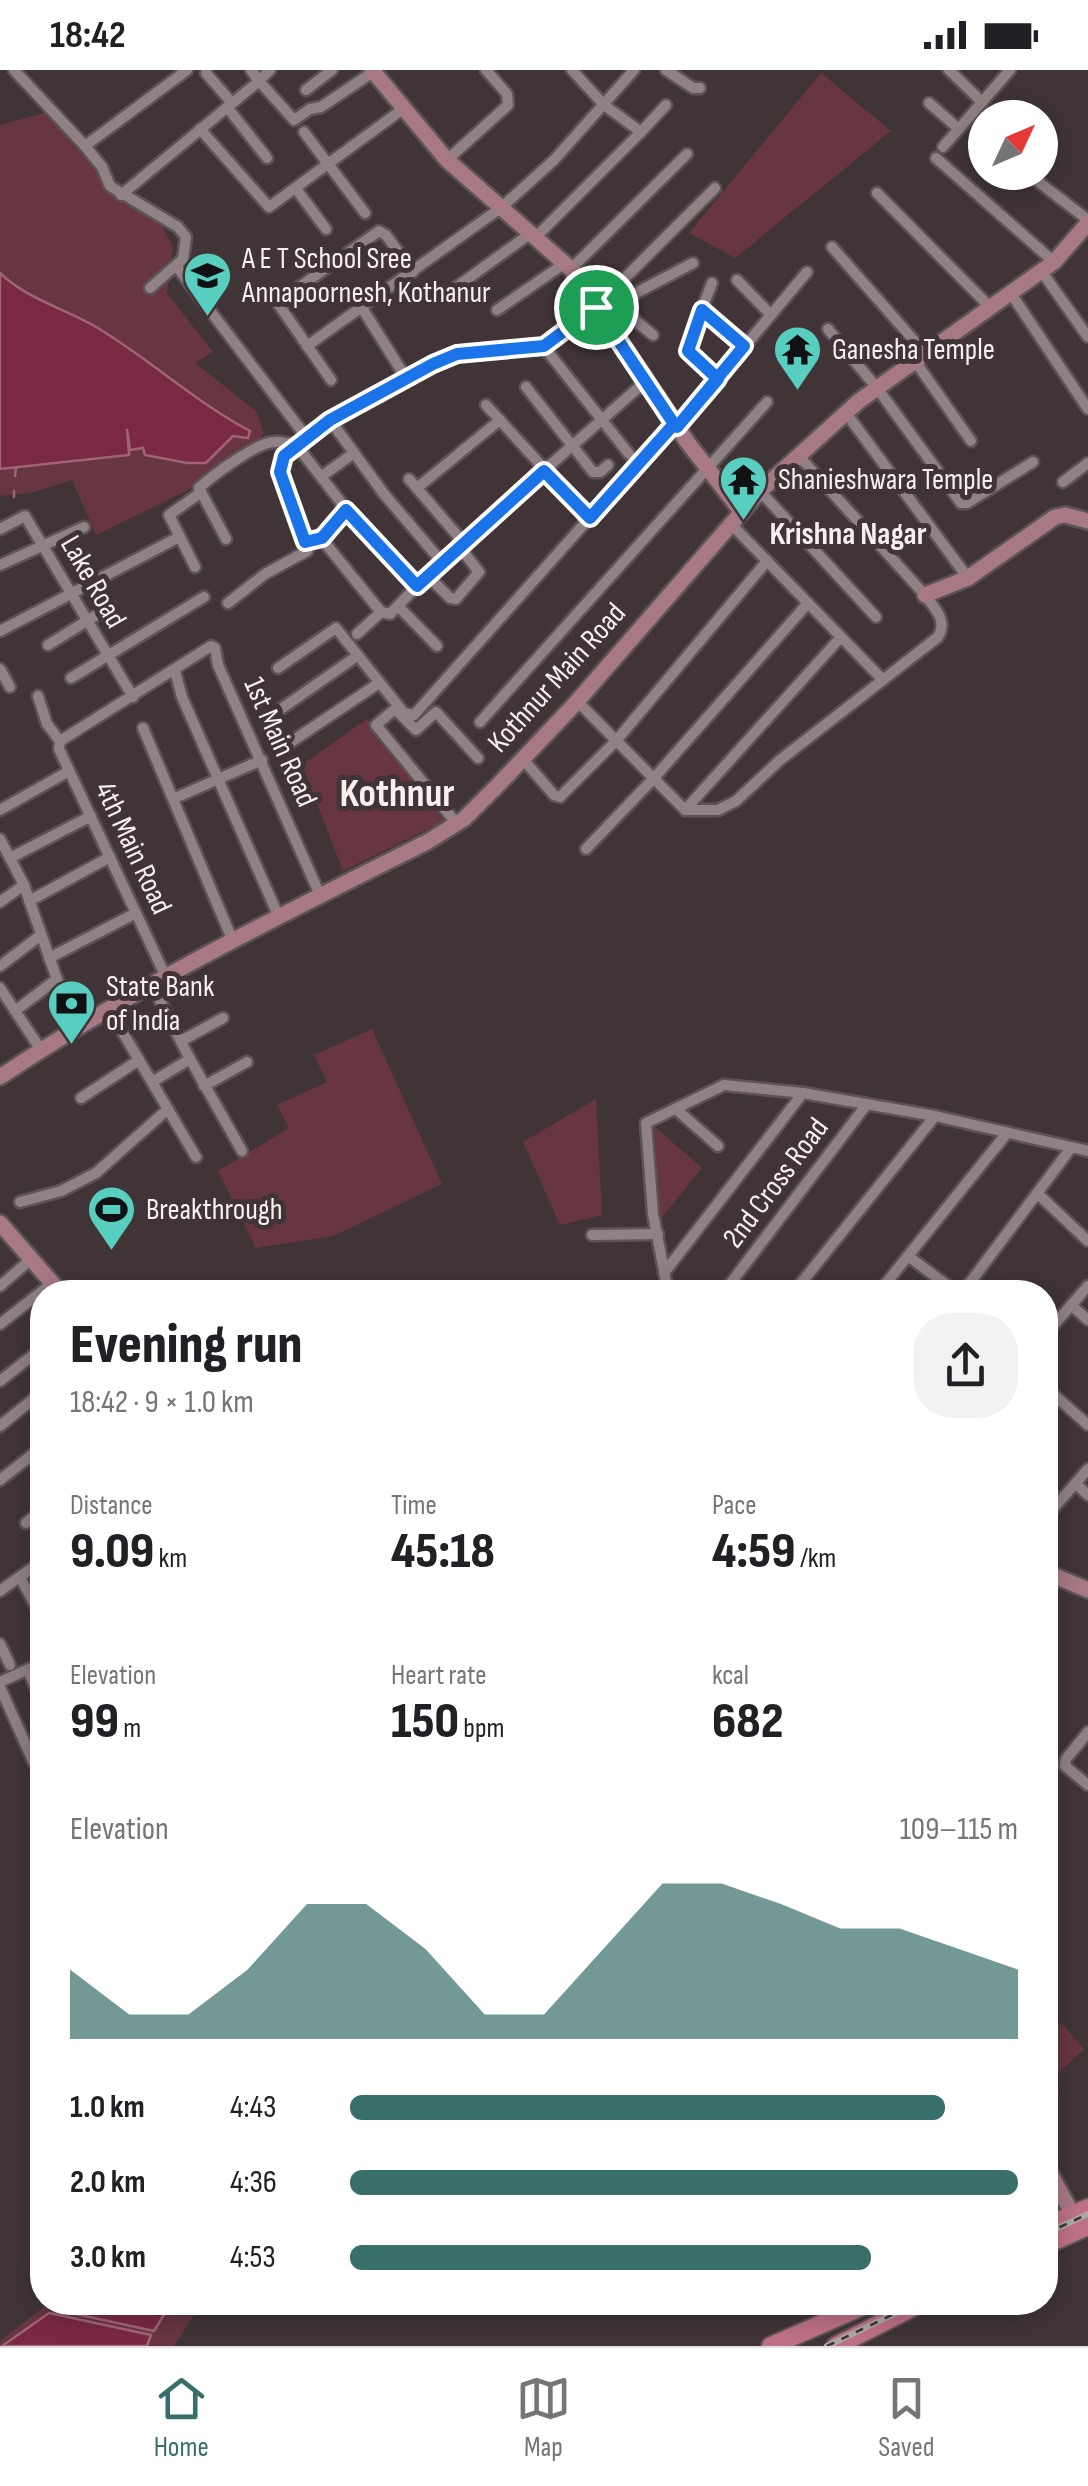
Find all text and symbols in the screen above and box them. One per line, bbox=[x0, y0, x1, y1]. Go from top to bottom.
text: 18:42 bbox=[50, 13, 126, 58]
north arrow bbox=[968, 100, 1058, 190]
map controls bbox=[968, 100, 1058, 190]
place label: A E T School Sree Annapoornesh, Kothanur bbox=[241, 241, 491, 311]
school or university icon: A E T School Sree Annapoornesh, Kothanur bbox=[181, 250, 233, 318]
pin bbox=[554, 265, 639, 350]
icon: arrive bbox=[569, 280, 624, 335]
temple icon: Ganesha Temple bbox=[771, 324, 823, 392]
place label: Ganesha Temple bbox=[832, 332, 995, 368]
temple icon: Shanieshwara Temple bbox=[717, 454, 769, 522]
place label: Shanieshwara Temple bbox=[778, 462, 993, 498]
district label: Krishna Nagar bbox=[769, 515, 927, 554]
street label: Lake Road bbox=[52, 530, 134, 634]
street label: Kothnur Main Road bbox=[480, 596, 634, 760]
street label: 1st Main Road bbox=[236, 672, 324, 812]
district label: Kothnur bbox=[339, 770, 455, 818]
street label: 4th Main Road bbox=[87, 776, 179, 920]
place label: State Bank of India bbox=[106, 969, 215, 1039]
bank icon: State Bank of India bbox=[45, 978, 97, 1046]
street label: 2nd Cross Road bbox=[715, 1111, 837, 1255]
sports icon: Breakthrough bbox=[85, 1184, 137, 1252]
place label: Breakthrough bbox=[146, 1192, 283, 1228]
text: Evening run bbox=[70, 1312, 303, 1379]
button: share bbox=[913, 1313, 1018, 1418]
text: 18:42 · 9 × 1.0 km bbox=[70, 1383, 254, 1422]
text: Distance bbox=[70, 1489, 153, 1522]
text: Time bbox=[391, 1489, 437, 1522]
text: Pace bbox=[712, 1489, 757, 1522]
text: 9.09 bbox=[70, 1522, 154, 1582]
text: 45:18 bbox=[391, 1522, 495, 1582]
text: 4:59 bbox=[712, 1522, 795, 1582]
text: km bbox=[154, 1542, 187, 1575]
text: /km bbox=[795, 1542, 836, 1575]
text: Elevation bbox=[70, 1659, 156, 1692]
text: Heart rate bbox=[391, 1659, 487, 1692]
text: kcal bbox=[712, 1659, 749, 1692]
text: 99 bbox=[70, 1692, 119, 1752]
text: 150 bbox=[391, 1692, 459, 1752]
text: 682 bbox=[712, 1692, 783, 1752]
text: m bbox=[119, 1712, 141, 1745]
text: bpm bbox=[459, 1712, 505, 1745]
text: Elevation bbox=[70, 1810, 169, 1849]
text: 109–115 m bbox=[900, 1810, 1018, 1849]
text: 1.0 km bbox=[70, 2088, 145, 2127]
text: 4:43 bbox=[230, 2088, 276, 2127]
text: 2.0 km bbox=[70, 2163, 146, 2202]
text: 4:36 bbox=[230, 2163, 277, 2202]
text: 3.0 km bbox=[70, 2238, 146, 2277]
text: 4:53 bbox=[230, 2238, 276, 2277]
tab: Home bbox=[154, 2371, 209, 2464]
tab: Map bbox=[516, 2371, 571, 2464]
tab: Saved bbox=[878, 2371, 934, 2464]

